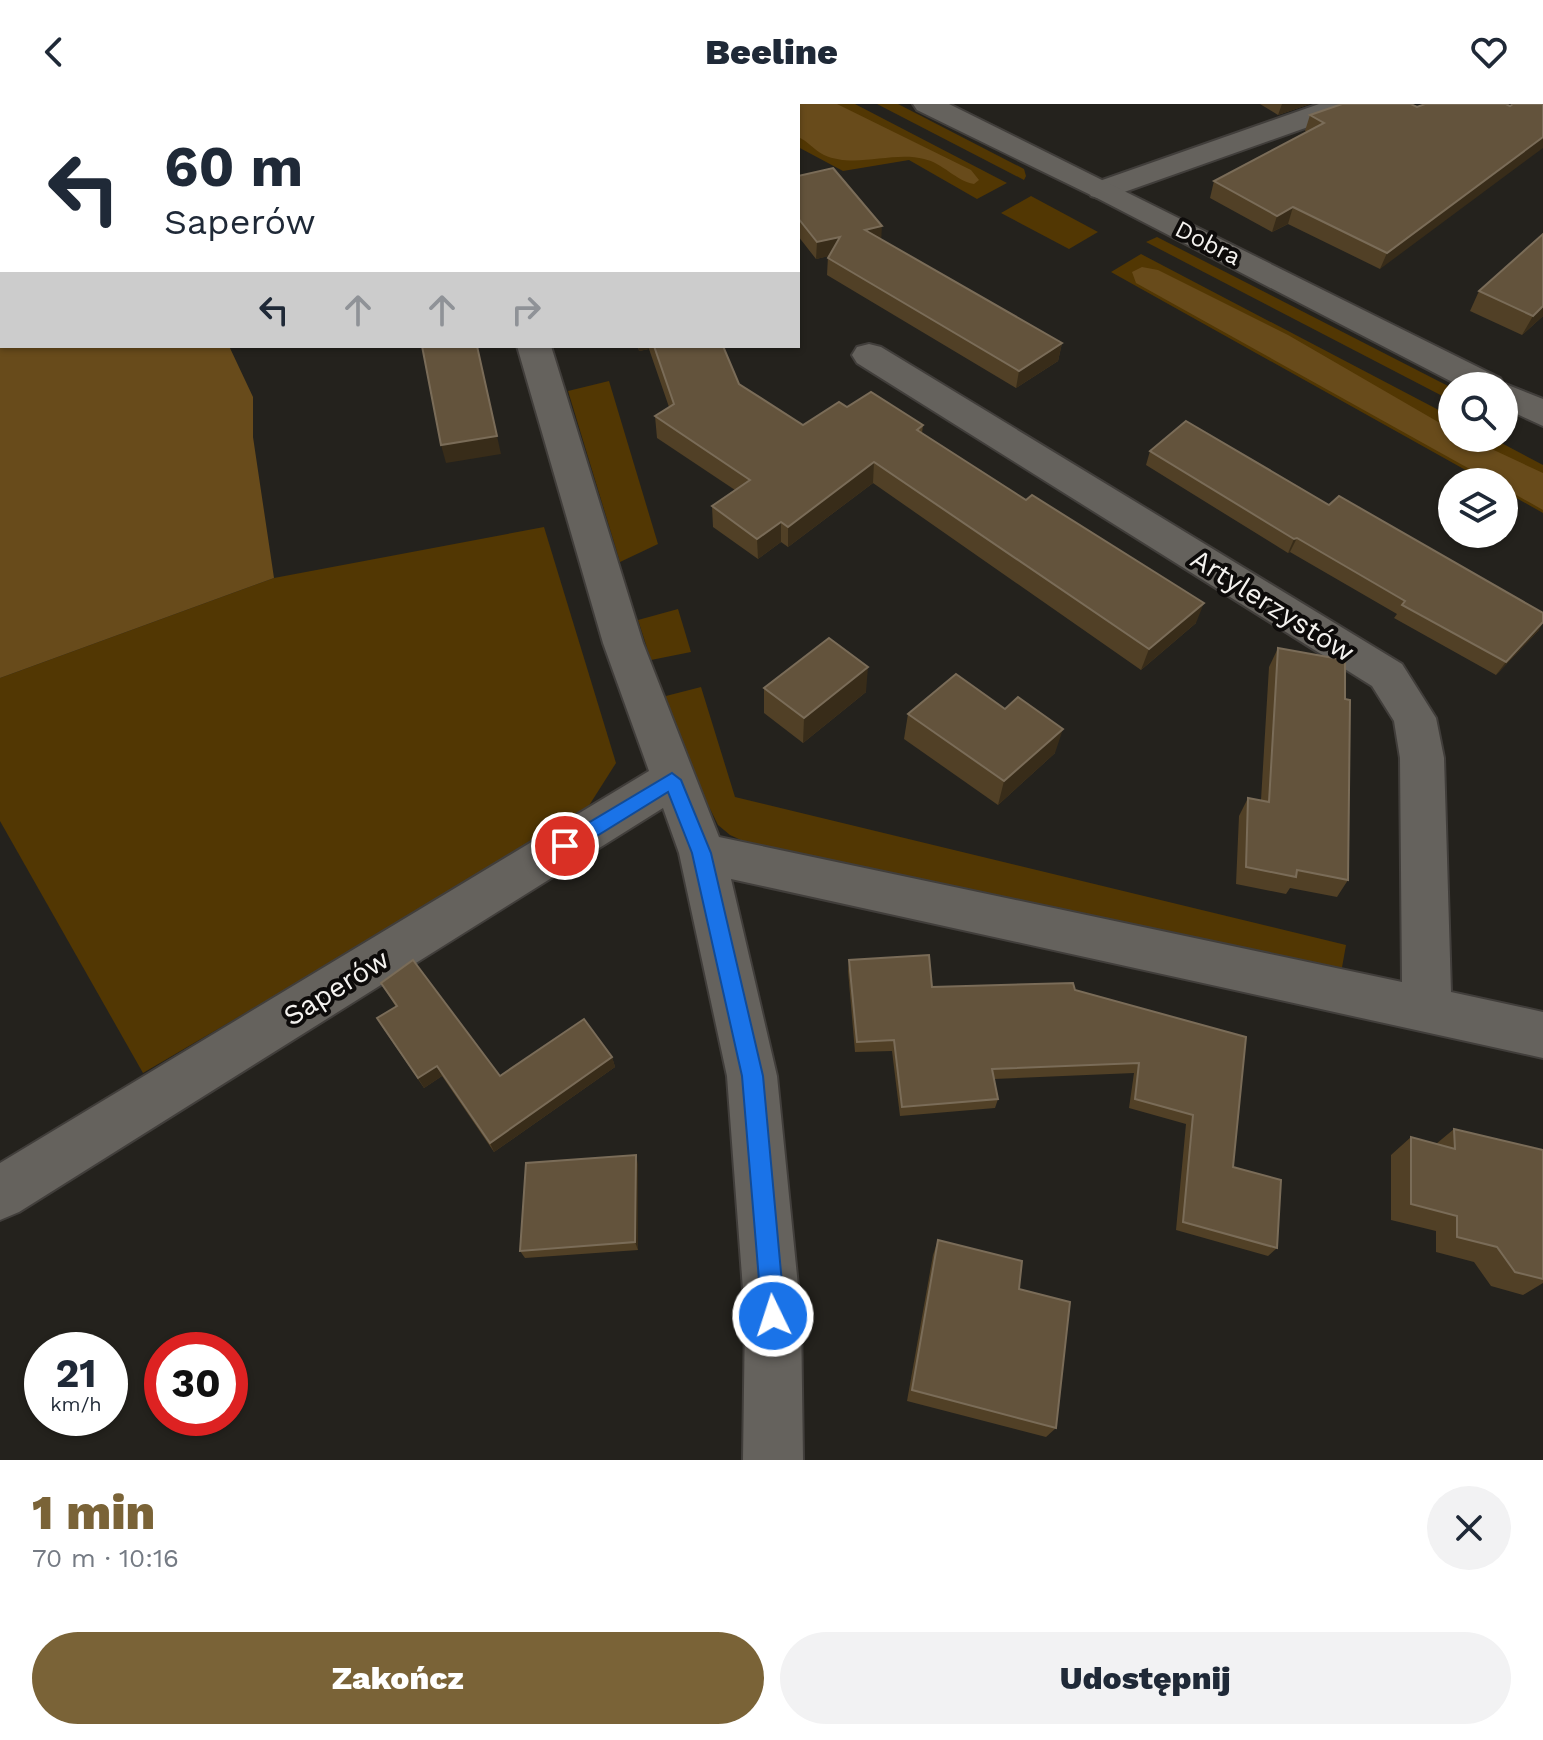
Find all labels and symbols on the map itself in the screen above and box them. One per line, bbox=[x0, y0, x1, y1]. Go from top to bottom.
street label: Dobra bbox=[1171, 215, 1245, 271]
street label: Artylerzystów bbox=[1185, 542, 1361, 669]
pin bbox=[531, 812, 599, 880]
street label: Saperów bbox=[277, 942, 395, 1033]
position arrow bbox=[731, 1274, 815, 1358]
speed limit sign: 30 bbox=[144, 1332, 248, 1436]

